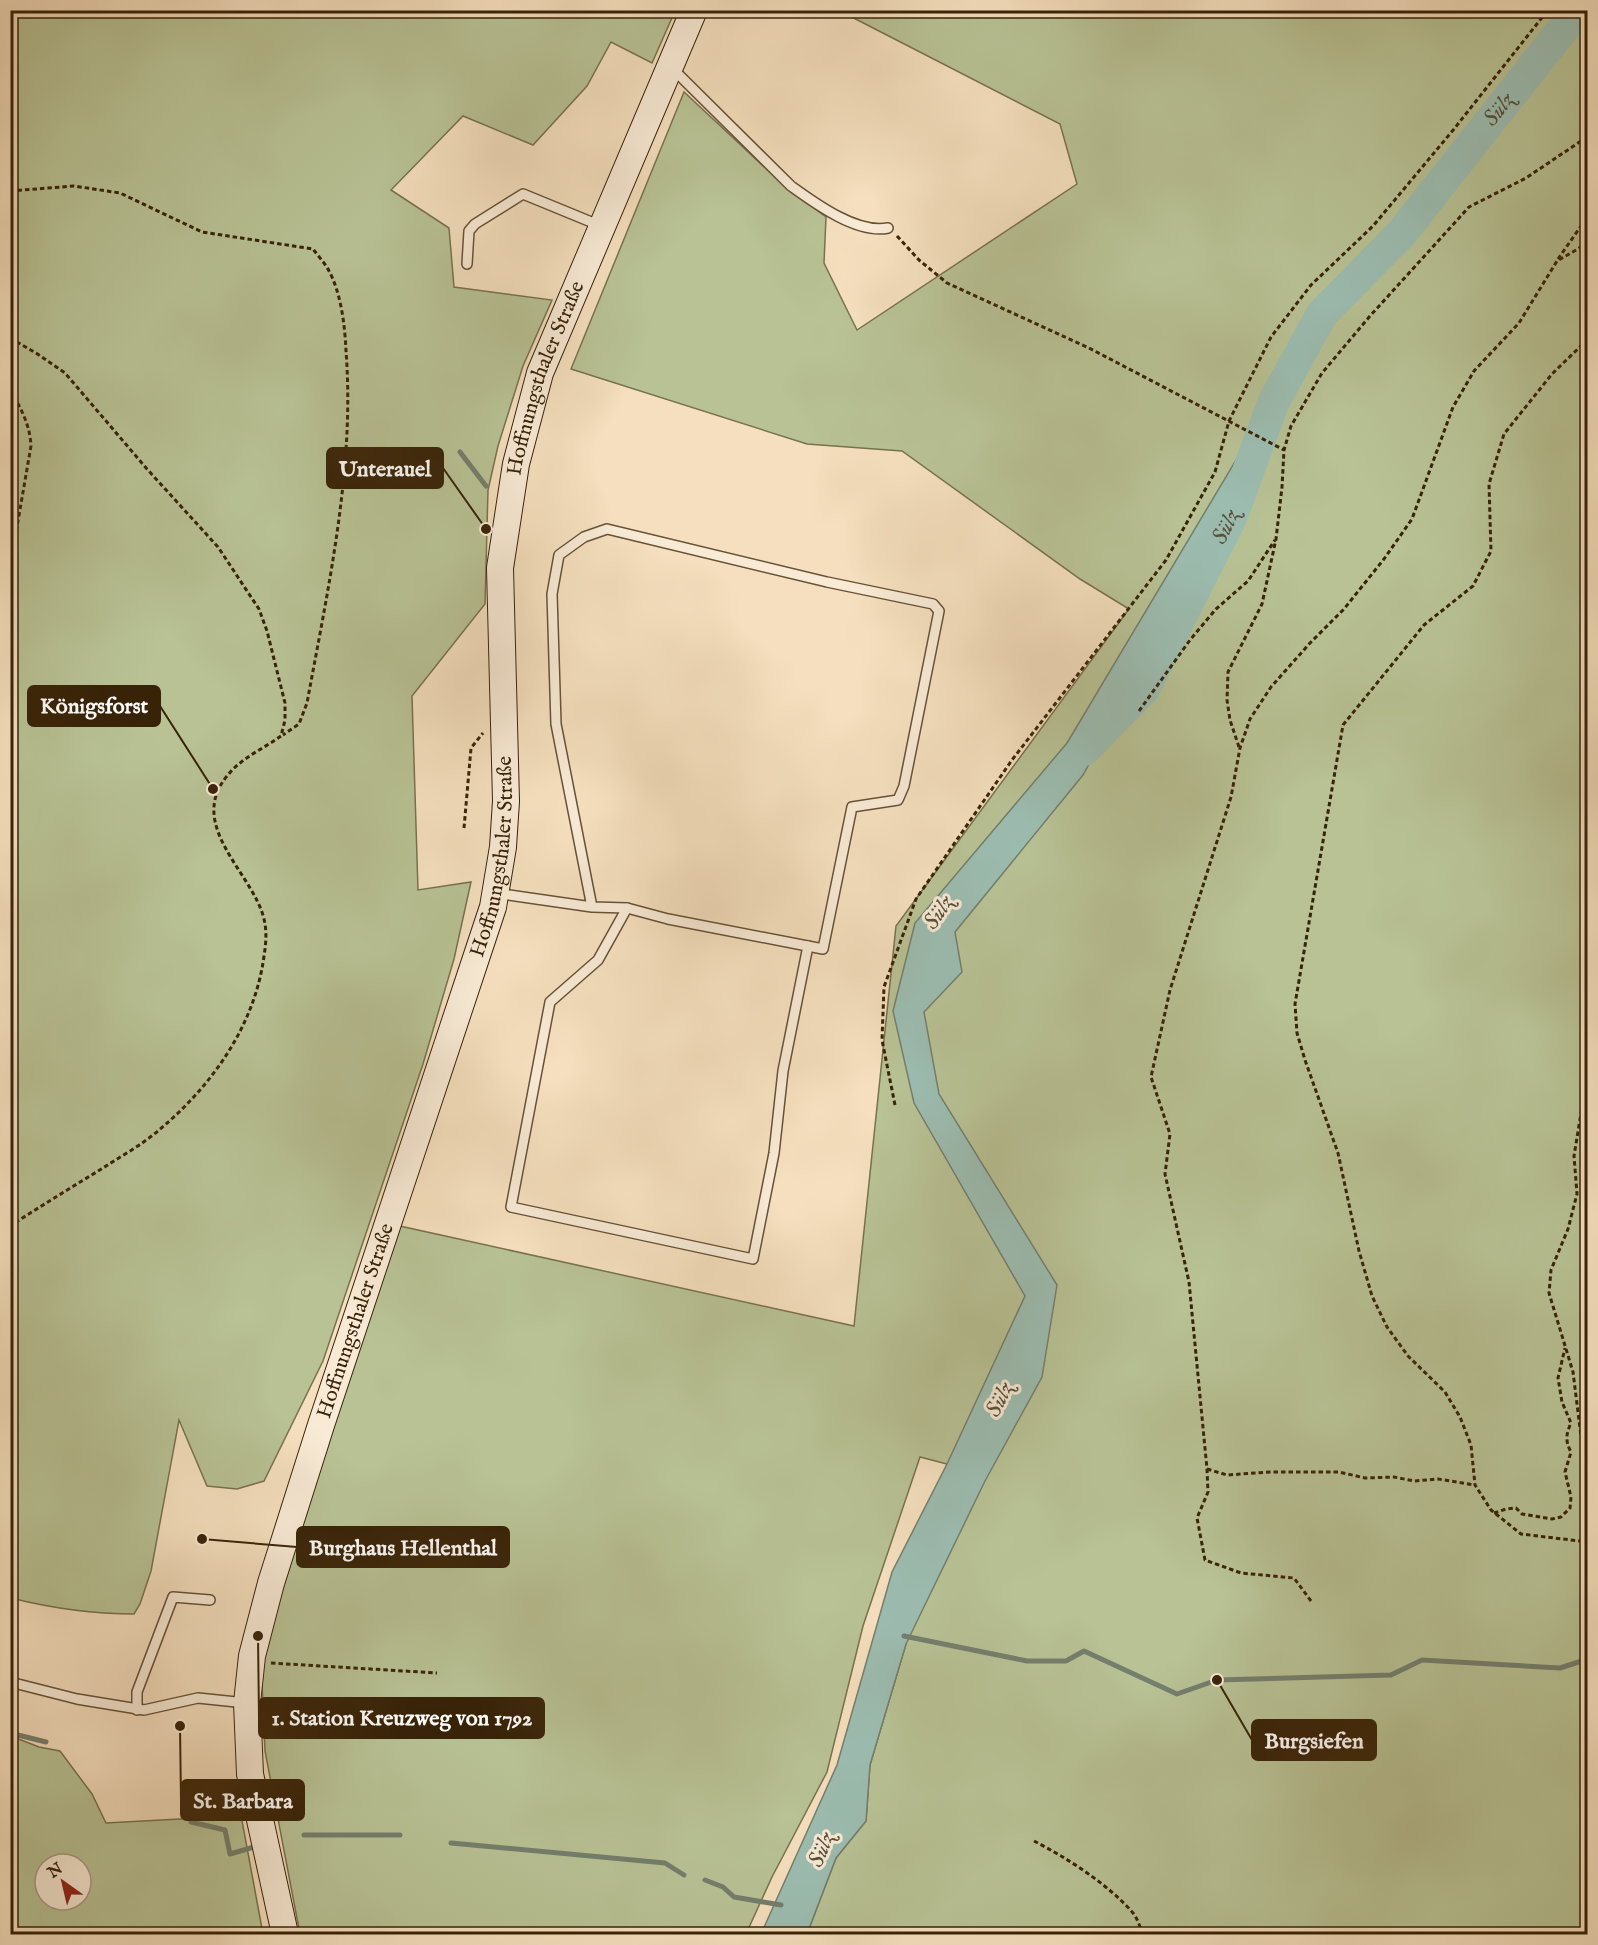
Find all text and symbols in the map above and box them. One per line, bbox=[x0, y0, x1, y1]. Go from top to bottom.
water label: Sülz bbox=[1477, 85, 1523, 132]
street label: Hoffnungsthaler Straße bbox=[501, 277, 591, 477]
callout: Unterauel bbox=[327, 448, 443, 488]
text: Unterauel bbox=[338, 456, 432, 484]
water label: Sülz bbox=[1206, 504, 1248, 549]
callout: Königsforst bbox=[28, 686, 160, 726]
text: Königsforst bbox=[40, 693, 148, 721]
street label: Hoffnungsthaler Straße bbox=[464, 755, 519, 961]
water label: Sülz bbox=[918, 888, 962, 935]
street label: Hoffnungsthaler Straße bbox=[311, 1220, 401, 1422]
water label: Sülz bbox=[980, 1376, 1021, 1422]
callout: Burghaus Hellenthal bbox=[297, 1527, 509, 1567]
text: Burghaus Hellenthal bbox=[309, 1535, 498, 1563]
callout: 1. Station Kreuzweg von 1792 bbox=[259, 1698, 544, 1738]
text: 1. Station Kreuzweg von 1792 bbox=[272, 1705, 532, 1733]
callout: Burgsiefen bbox=[1252, 1720, 1376, 1760]
text: Burgsiefen bbox=[1264, 1728, 1364, 1756]
callout: St. Barbara bbox=[181, 1780, 304, 1820]
text: St. Barbara bbox=[193, 1788, 293, 1816]
water label: Sülz bbox=[802, 1826, 843, 1872]
north arrow bbox=[33, 1852, 93, 1912]
text: N bbox=[44, 1859, 67, 1884]

